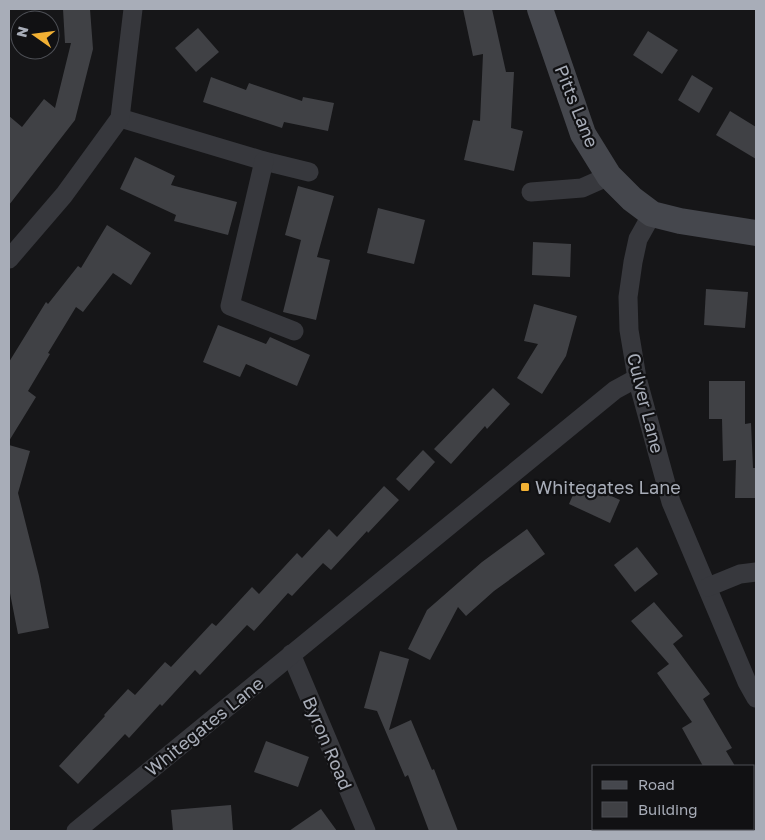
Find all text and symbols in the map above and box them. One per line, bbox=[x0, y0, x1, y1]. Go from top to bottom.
north arrow bbox=[10, 10, 60, 60]
text: N bbox=[12, 25, 31, 39]
street label: Pitts Lane bbox=[551, 62, 603, 150]
street label: Culver Lane bbox=[623, 351, 669, 455]
place label: Whitegates Lane bbox=[535, 476, 681, 498]
marker: Whitegates Lane bbox=[519, 481, 531, 493]
street label: Whitegates Lane bbox=[140, 672, 268, 780]
street label: Byron Road bbox=[298, 693, 358, 793]
legend bbox=[592, 765, 755, 830]
text: Road bbox=[638, 775, 675, 793]
text: Building bbox=[638, 800, 698, 818]

